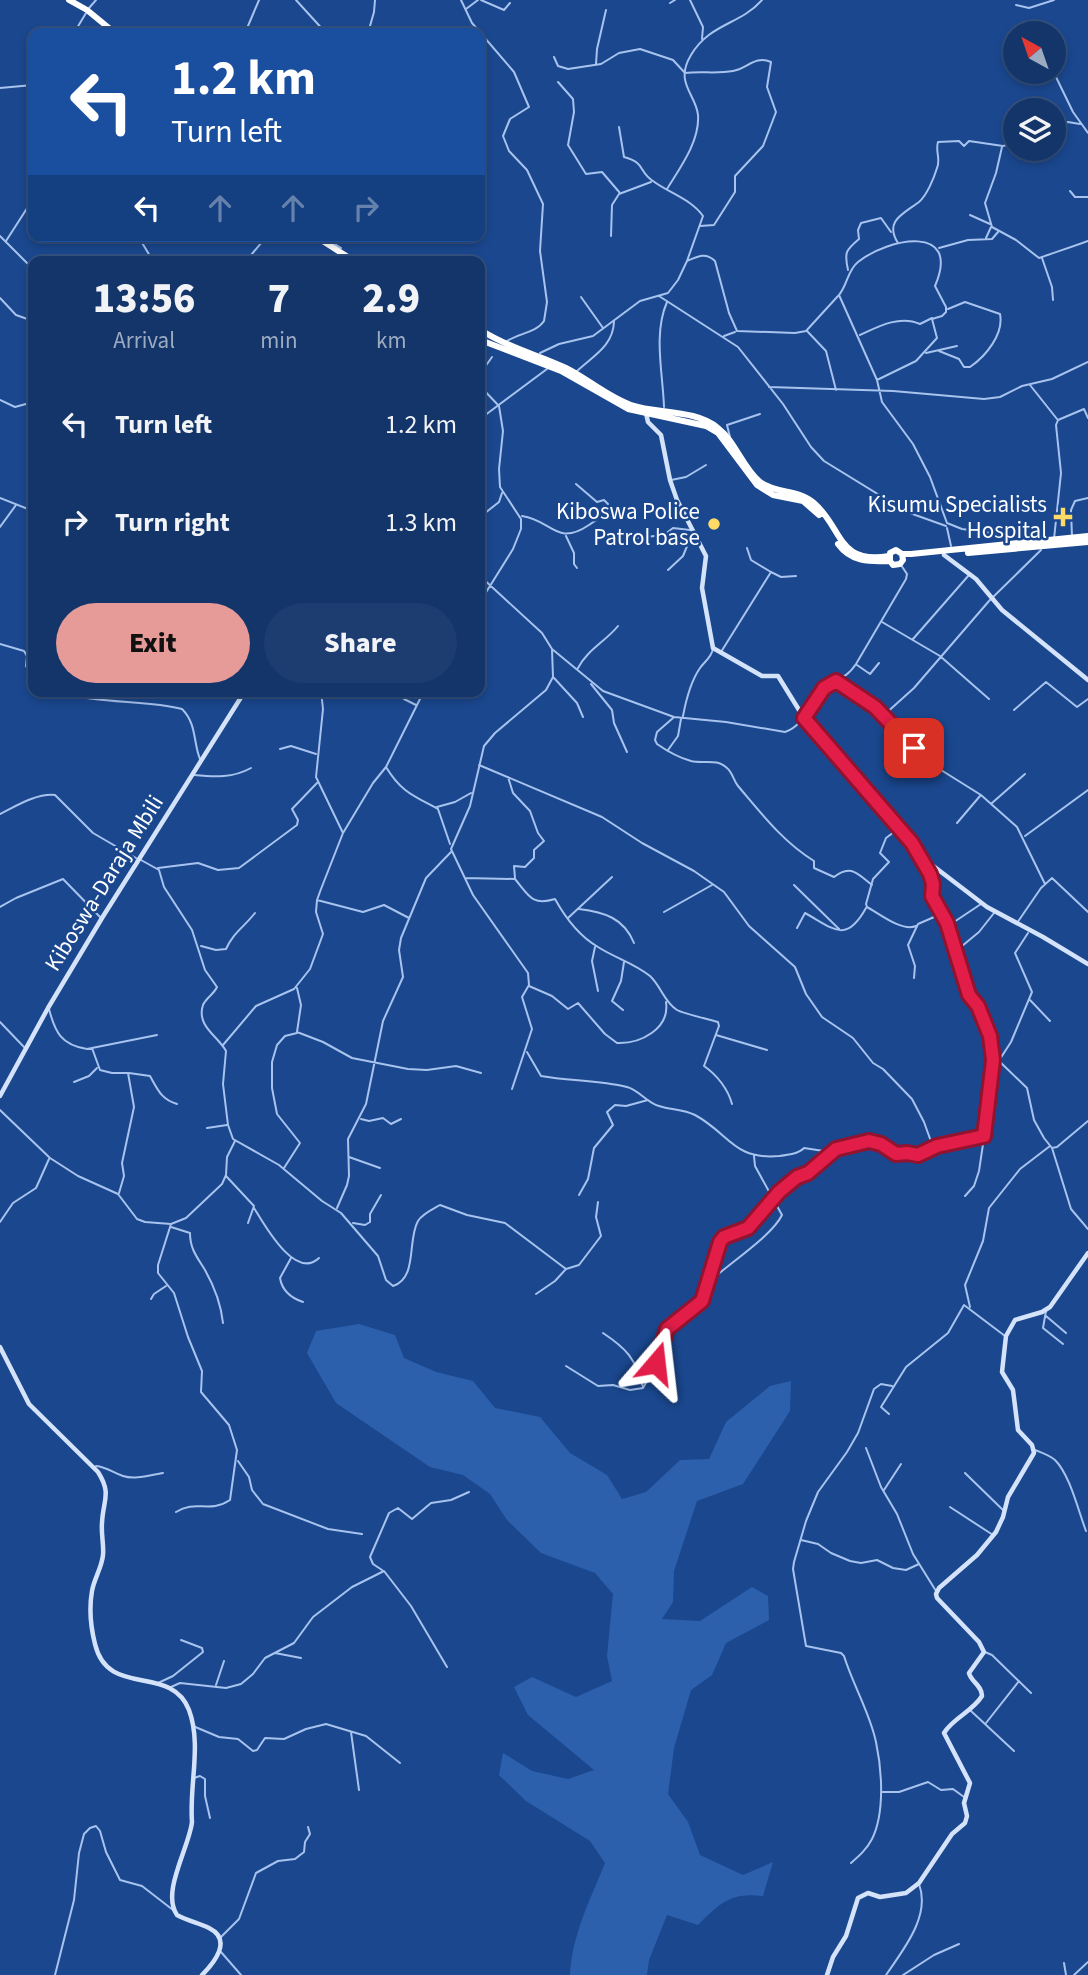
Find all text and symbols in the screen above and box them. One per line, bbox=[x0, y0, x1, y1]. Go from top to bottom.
north arrow bbox=[1003, 21, 1066, 84]
map controls bbox=[1003, 21, 1066, 161]
text: 1.2 km bbox=[171, 44, 316, 114]
icon: left bbox=[56, 56, 147, 147]
button: layers bbox=[1003, 98, 1066, 161]
text: Turn left bbox=[171, 109, 282, 155]
icon: left bbox=[128, 189, 166, 227]
icon: ahead bbox=[201, 189, 239, 227]
icon: ahead bbox=[274, 189, 312, 227]
icon: right bbox=[347, 189, 385, 227]
text: 13:56 bbox=[93, 269, 196, 329]
text: 7 bbox=[268, 269, 290, 329]
text: 2.9 bbox=[362, 269, 420, 329]
text: Arrival bbox=[113, 324, 175, 357]
text: min bbox=[260, 324, 298, 357]
text: km bbox=[376, 324, 407, 357]
icon: left bbox=[56, 405, 94, 443]
text: Turn left bbox=[115, 406, 212, 443]
text: 1.2 km bbox=[385, 406, 457, 443]
place label: Kisumu Specialists Hospital bbox=[868, 488, 1047, 547]
place label: Kiboswa Police Patrol base bbox=[556, 495, 700, 554]
icon: right bbox=[56, 503, 94, 541]
text: Turn right bbox=[115, 504, 230, 541]
text: 1.3 km bbox=[385, 504, 457, 541]
marker: Kisumu Specialists Hospital bbox=[1053, 507, 1073, 527]
marker: Kiboswa Police Patrol base bbox=[706, 516, 722, 532]
button: Exit bbox=[56, 603, 250, 683]
button: Share bbox=[264, 603, 457, 683]
pin bbox=[884, 718, 944, 778]
icon: arrive bbox=[895, 729, 933, 767]
street label: Kiboswa-Daraja Mbili bbox=[36, 789, 172, 977]
position arrow bbox=[619, 1326, 693, 1400]

